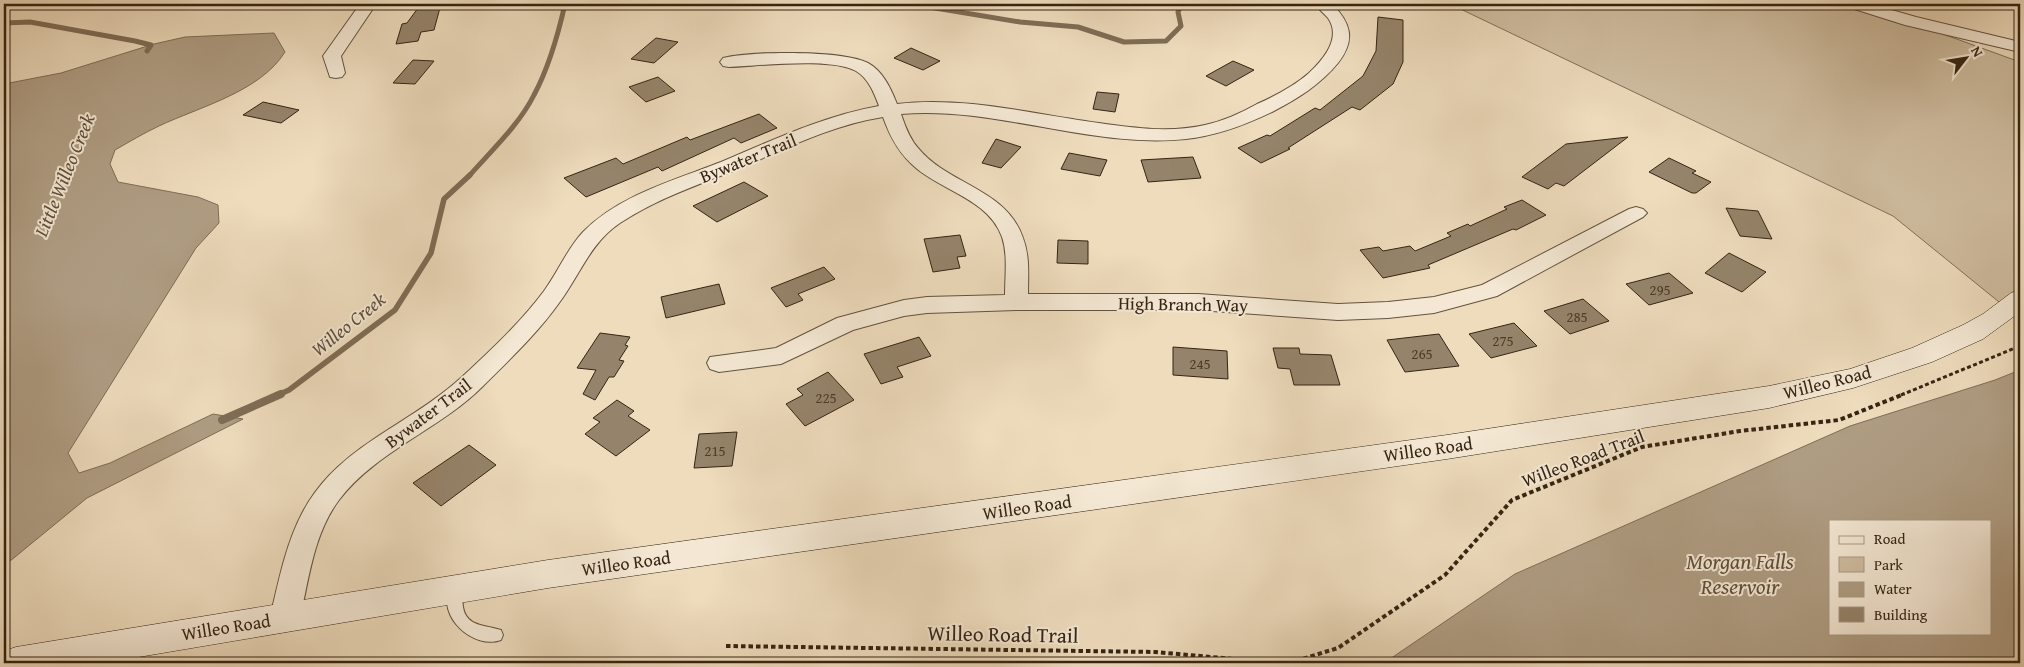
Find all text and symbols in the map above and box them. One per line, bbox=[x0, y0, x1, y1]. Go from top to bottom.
north arrow bbox=[1942, 32, 1992, 82]
text: N bbox=[1966, 42, 1988, 61]
water label: Little Willeo Creek bbox=[26, 109, 101, 242]
street label: Bywater Trail bbox=[696, 126, 800, 190]
house number: 295 bbox=[1649, 279, 1671, 300]
water label: Willeo Creek bbox=[305, 285, 391, 363]
street label: High Branch Way bbox=[1118, 289, 1248, 319]
house number: 285 bbox=[1566, 306, 1588, 327]
house number: 275 bbox=[1492, 330, 1514, 351]
house number: 265 bbox=[1411, 343, 1433, 364]
house number: 245 bbox=[1189, 353, 1211, 374]
street label: Willeo Road bbox=[1780, 358, 1874, 406]
street label: Bywater Trail bbox=[379, 371, 477, 455]
house number: 225 bbox=[815, 387, 837, 408]
street label: Willeo Road Trail bbox=[1518, 422, 1648, 494]
street label: Willeo Road bbox=[1382, 429, 1475, 469]
house number: 215 bbox=[704, 440, 726, 461]
street label: Willeo Road bbox=[981, 487, 1074, 527]
legend bbox=[1829, 520, 1992, 634]
text: Road bbox=[1874, 528, 1905, 549]
street label: Willeo Road bbox=[580, 543, 673, 583]
water label: Morgan Falls Reservoir bbox=[1686, 545, 1794, 602]
text: Park bbox=[1874, 554, 1903, 575]
text: Water bbox=[1874, 578, 1912, 599]
text: Building bbox=[1874, 604, 1928, 625]
street label: Willeo Road bbox=[180, 607, 273, 647]
street label: Willeo Road Trail bbox=[927, 617, 1079, 651]

